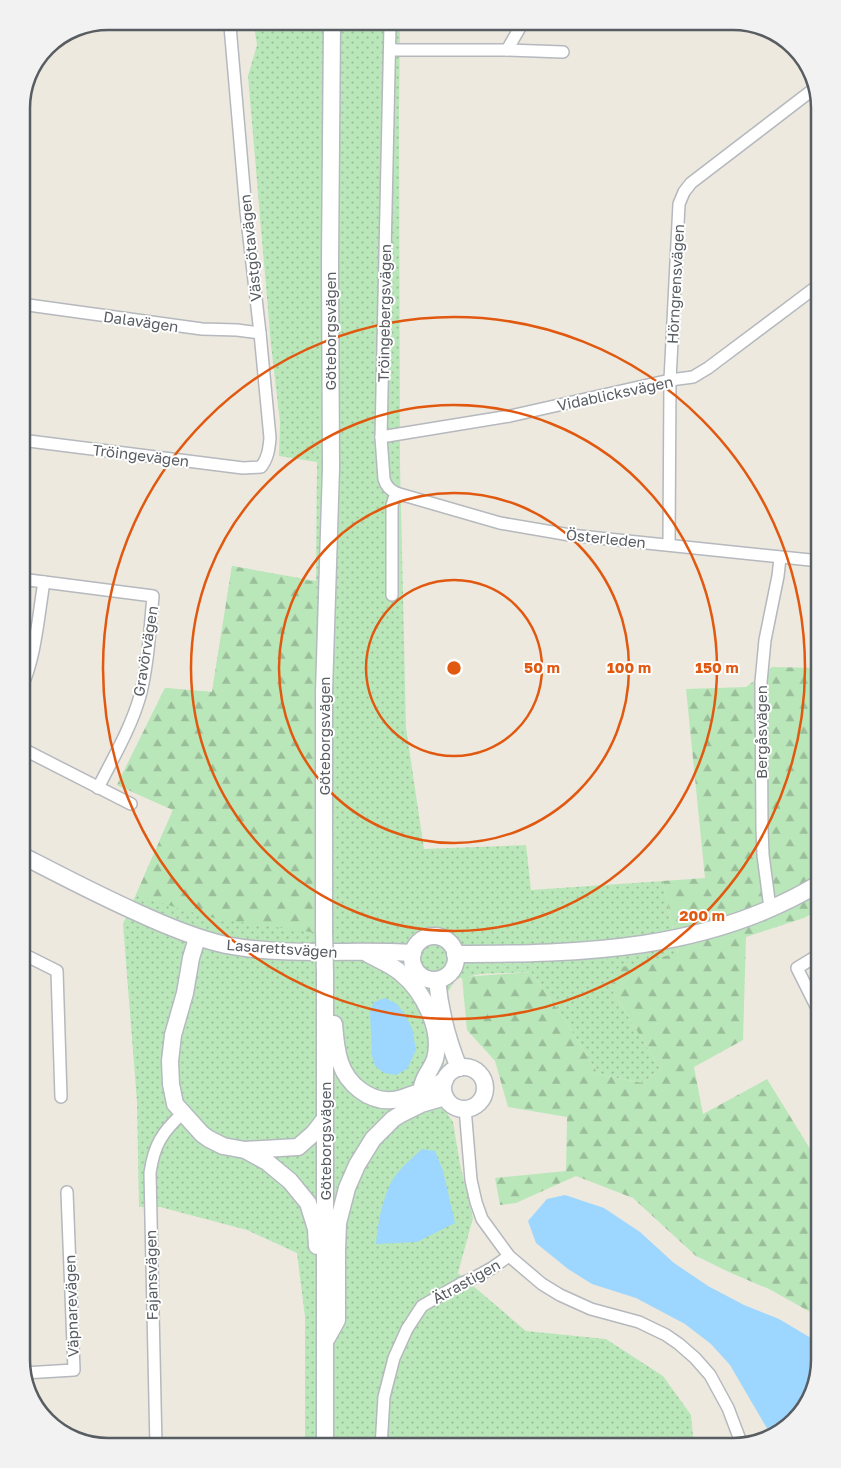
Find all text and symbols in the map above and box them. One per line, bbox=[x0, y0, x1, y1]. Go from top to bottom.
street label: Västgötavägen bbox=[235, 193, 265, 303]
street label: Hörngrensvägen bbox=[663, 224, 687, 344]
street label: Tröingebergsvägen bbox=[374, 244, 394, 382]
street label: Göteborgsvägen bbox=[321, 271, 339, 391]
street label: Dalavägen bbox=[102, 307, 180, 335]
street label: Vidablicksvägen bbox=[555, 372, 675, 414]
street label: Tröingevägen bbox=[92, 440, 190, 470]
street label: Österleden bbox=[565, 525, 647, 551]
street label: Gravörvägen bbox=[129, 604, 161, 698]
text: 50 m bbox=[524, 658, 560, 676]
text: 100 m bbox=[607, 658, 651, 676]
text: 150 m bbox=[695, 658, 739, 676]
centre of rings bbox=[445, 659, 463, 677]
street label: Göteborgsvägen bbox=[315, 676, 333, 796]
street label: Bergåsvägen bbox=[752, 685, 770, 779]
text: 200 m bbox=[679, 906, 725, 924]
street label: Lasarettsvägen bbox=[226, 935, 338, 961]
street label: Göteborgsvägen bbox=[316, 1081, 334, 1201]
street label: Fajansvägen bbox=[141, 1230, 161, 1320]
street label: Väpnarevägen bbox=[60, 1254, 82, 1358]
street label: Ätrastigen bbox=[429, 1255, 503, 1307]

